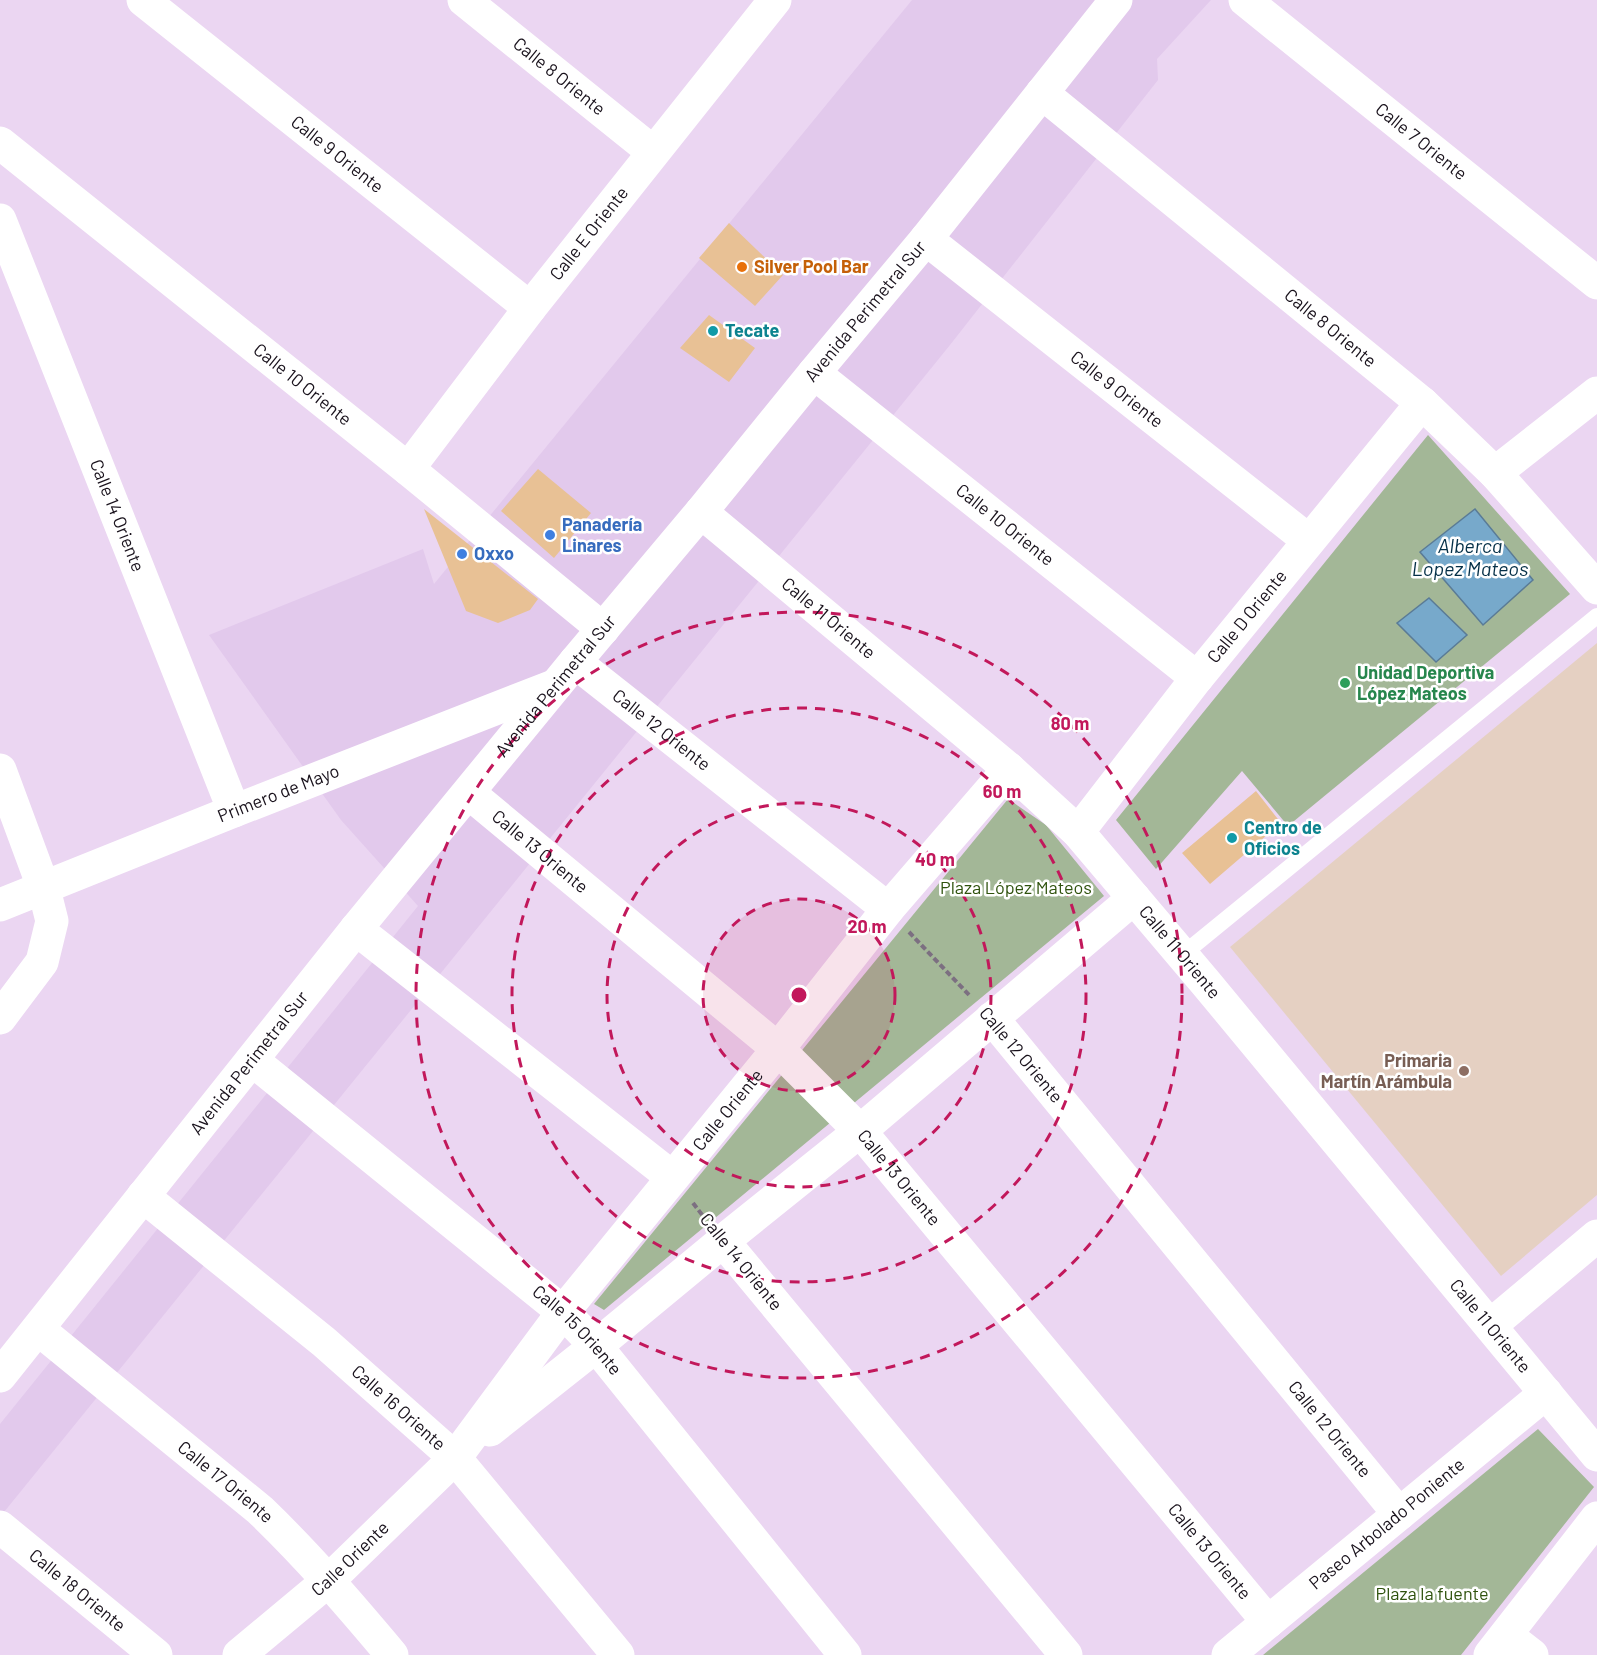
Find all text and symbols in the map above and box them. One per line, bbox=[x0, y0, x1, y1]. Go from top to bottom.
street label: Calle 8 Oriente bbox=[509, 32, 610, 119]
street label: Calle 7 Oriente bbox=[1372, 97, 1472, 184]
street label: Calle 9 Oriente bbox=[287, 110, 388, 197]
street label: Calle E Oriente bbox=[544, 182, 632, 284]
street label: Avenida Perimetral Sur bbox=[799, 235, 930, 386]
place label: Silver Pool Bar bbox=[754, 255, 869, 277]
marker: Silver Pool Bar bbox=[735, 260, 749, 274]
street label: Calle 8 Oriente bbox=[1280, 283, 1381, 371]
place label: Tecate bbox=[725, 319, 780, 341]
marker: Tecate bbox=[706, 324, 720, 338]
street label: Calle 10 Oriente bbox=[250, 338, 356, 430]
street label: Calle 9 Oriente bbox=[1067, 345, 1168, 432]
street label: Calle 14 Oriente bbox=[86, 456, 150, 575]
street label: Calle 10 Oriente bbox=[952, 478, 1059, 570]
place label: Panadería Linares bbox=[562, 513, 642, 556]
marker: Panadería Linares bbox=[543, 528, 557, 542]
water label: Alberca Lopez Mateos bbox=[1412, 533, 1528, 580]
place label: Oxxo bbox=[474, 542, 514, 564]
marker: Oxxo bbox=[455, 547, 469, 561]
street label: Calle D Oriente bbox=[1202, 565, 1291, 667]
street label: Calle 11 Oriente bbox=[778, 572, 880, 663]
street label: Avenida Perimetral Sur bbox=[490, 610, 620, 761]
place label: Unidad Deportiva López Mateos bbox=[1357, 661, 1494, 704]
marker: Unidad Deportiva López Mateos bbox=[1338, 676, 1352, 690]
street label: Calle 12 Oriente bbox=[609, 684, 715, 775]
text: 80 m bbox=[1051, 712, 1089, 734]
street label: Primero de Mayo bbox=[214, 759, 342, 826]
text: 60 m bbox=[983, 780, 1021, 802]
street label: Calle 13 Oriente bbox=[488, 805, 593, 897]
place label: Centro de Oficios bbox=[1244, 816, 1322, 859]
marker: Centro de Oficios bbox=[1225, 831, 1239, 845]
text: 40 m bbox=[915, 848, 955, 870]
park label: Plaza López Mateos bbox=[940, 876, 1092, 898]
street label: Calle 11 Oriente bbox=[1135, 900, 1226, 1003]
text: 20 m bbox=[848, 915, 886, 937]
centre of rings bbox=[789, 985, 809, 1005]
street label: Avenida Perimetral Sur bbox=[185, 986, 313, 1139]
street label: Calle 12 Oriente bbox=[975, 1002, 1068, 1107]
place label: Primaria Martín Arámbula bbox=[1321, 1049, 1452, 1092]
street label: Calle Oriente bbox=[687, 1064, 767, 1155]
marker: Primaria Martín Arámbula bbox=[1457, 1064, 1471, 1078]
street label: Calle 13 Oriente bbox=[853, 1125, 946, 1230]
street label: Calle 14 Oriente bbox=[696, 1208, 788, 1314]
street label: Calle 11 Oriente bbox=[1446, 1274, 1536, 1377]
street label: Calle 15 Oriente bbox=[528, 1280, 627, 1379]
street label: Calle 16 Oriente bbox=[348, 1360, 451, 1455]
street label: Calle 12 Oriente bbox=[1284, 1376, 1376, 1481]
street label: Calle 17 Oriente bbox=[174, 1435, 279, 1527]
street label: Paseo Arbolado Poniente bbox=[1304, 1453, 1469, 1594]
street label: Calle 13 Oriente bbox=[1164, 1498, 1256, 1603]
street label: Calle Oriente bbox=[306, 1516, 393, 1600]
street label: Calle 18 Oriente bbox=[25, 1544, 131, 1636]
park label: Plaza la fuente bbox=[1376, 1582, 1488, 1604]

